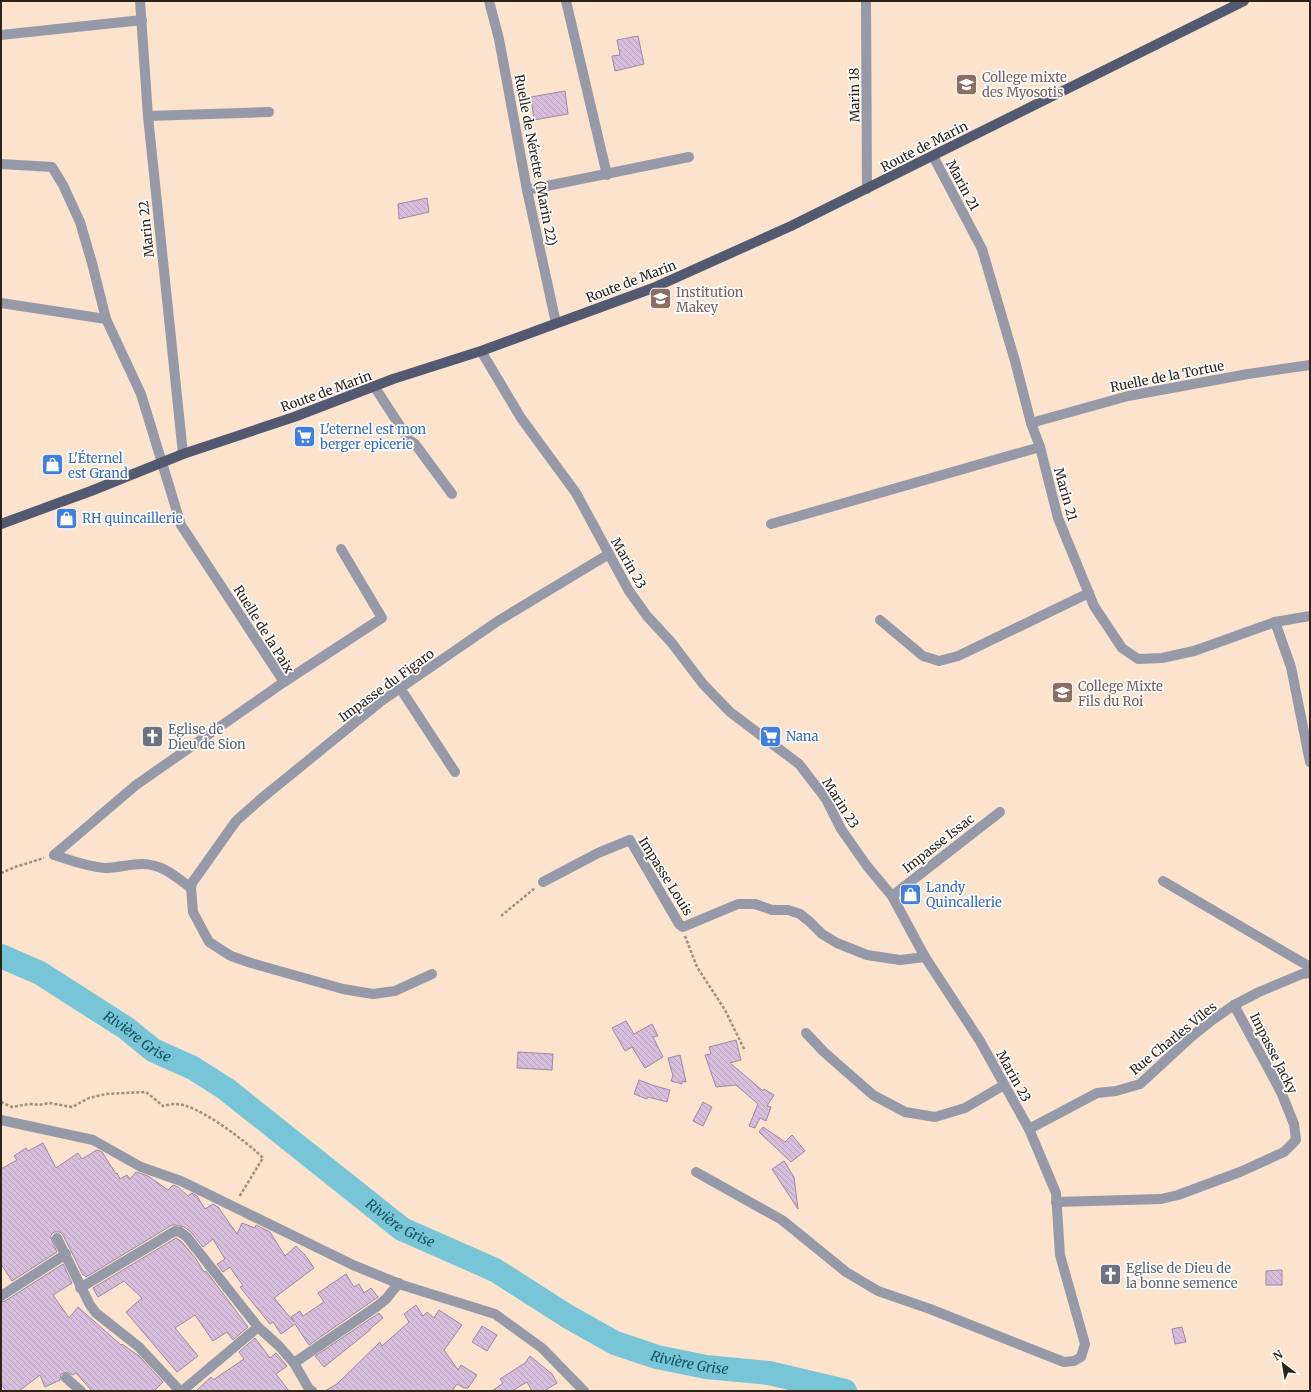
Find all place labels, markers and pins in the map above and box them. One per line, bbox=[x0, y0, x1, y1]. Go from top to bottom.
place label: College mixte des Myosotis bbox=[982, 69, 1067, 101]
school or university icon: College mixte des Myosotis bbox=[953, 71, 979, 97]
place label: Institution Makey bbox=[676, 284, 744, 316]
school or university icon: Institution Makey bbox=[647, 286, 673, 312]
place label: L'eternel est mon berger epicerie bbox=[319, 421, 427, 453]
supermarket icon: L'eternel est mon berger epicerie bbox=[292, 423, 318, 449]
place label: L'Éternel est Grand bbox=[68, 449, 128, 482]
shop icon: L'Éternel est Grand bbox=[40, 452, 66, 478]
shop icon: RH quincaillerie bbox=[53, 505, 79, 531]
place label: RH quincaillerie bbox=[82, 510, 183, 527]
place label: College Mixte Fils du Roi bbox=[1078, 678, 1163, 710]
school or university icon: College Mixte Fils du Roi bbox=[1049, 680, 1075, 706]
place label: Eglise de Dieu de Sion bbox=[168, 721, 246, 753]
church icon: Eglise de Dieu de Sion bbox=[140, 723, 166, 749]
supermarket icon: Nana bbox=[758, 723, 784, 749]
place label: Nana bbox=[786, 728, 818, 745]
place label: Landy Quincallerie bbox=[926, 879, 1002, 911]
shop icon: Landy Quincallerie bbox=[897, 881, 923, 907]
place label: Eglise de Dieu de la bonne semence bbox=[1126, 1260, 1238, 1292]
church icon: Eglise de Dieu de la bonne semence bbox=[1098, 1262, 1124, 1288]

